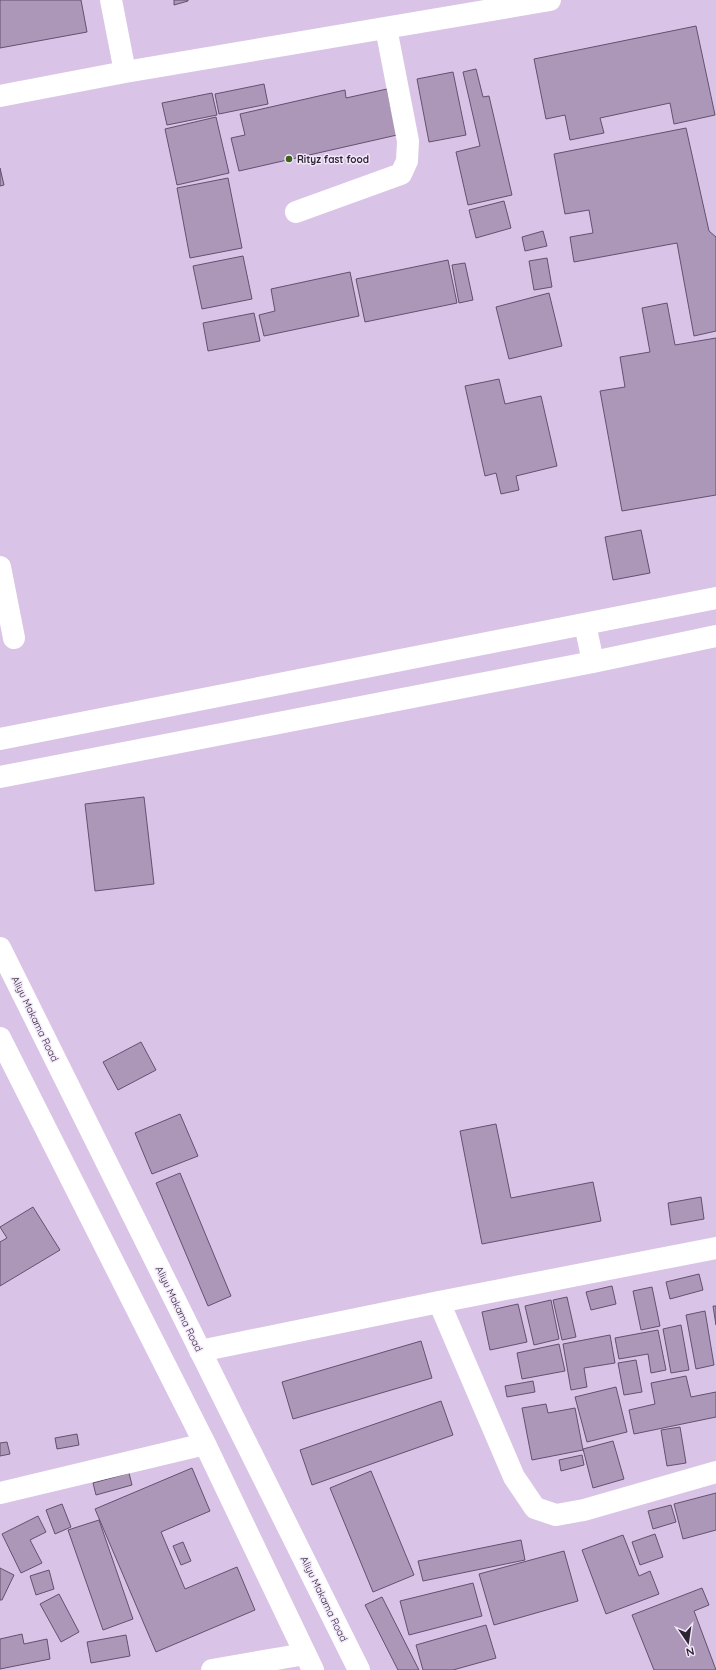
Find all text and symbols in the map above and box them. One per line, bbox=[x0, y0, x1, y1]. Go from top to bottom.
place label: Rityz fast food bbox=[297, 153, 369, 166]
marker: Rityz fast food bbox=[284, 154, 294, 164]
street label: Aliyu Makama Road bbox=[9, 974, 61, 1064]
street label: Aliyu Makama Road bbox=[153, 1264, 205, 1354]
street label: Aliyu Makama Road bbox=[298, 1554, 350, 1644]
north arrow bbox=[668, 1622, 708, 1662]
text: N bbox=[685, 1644, 696, 1659]

